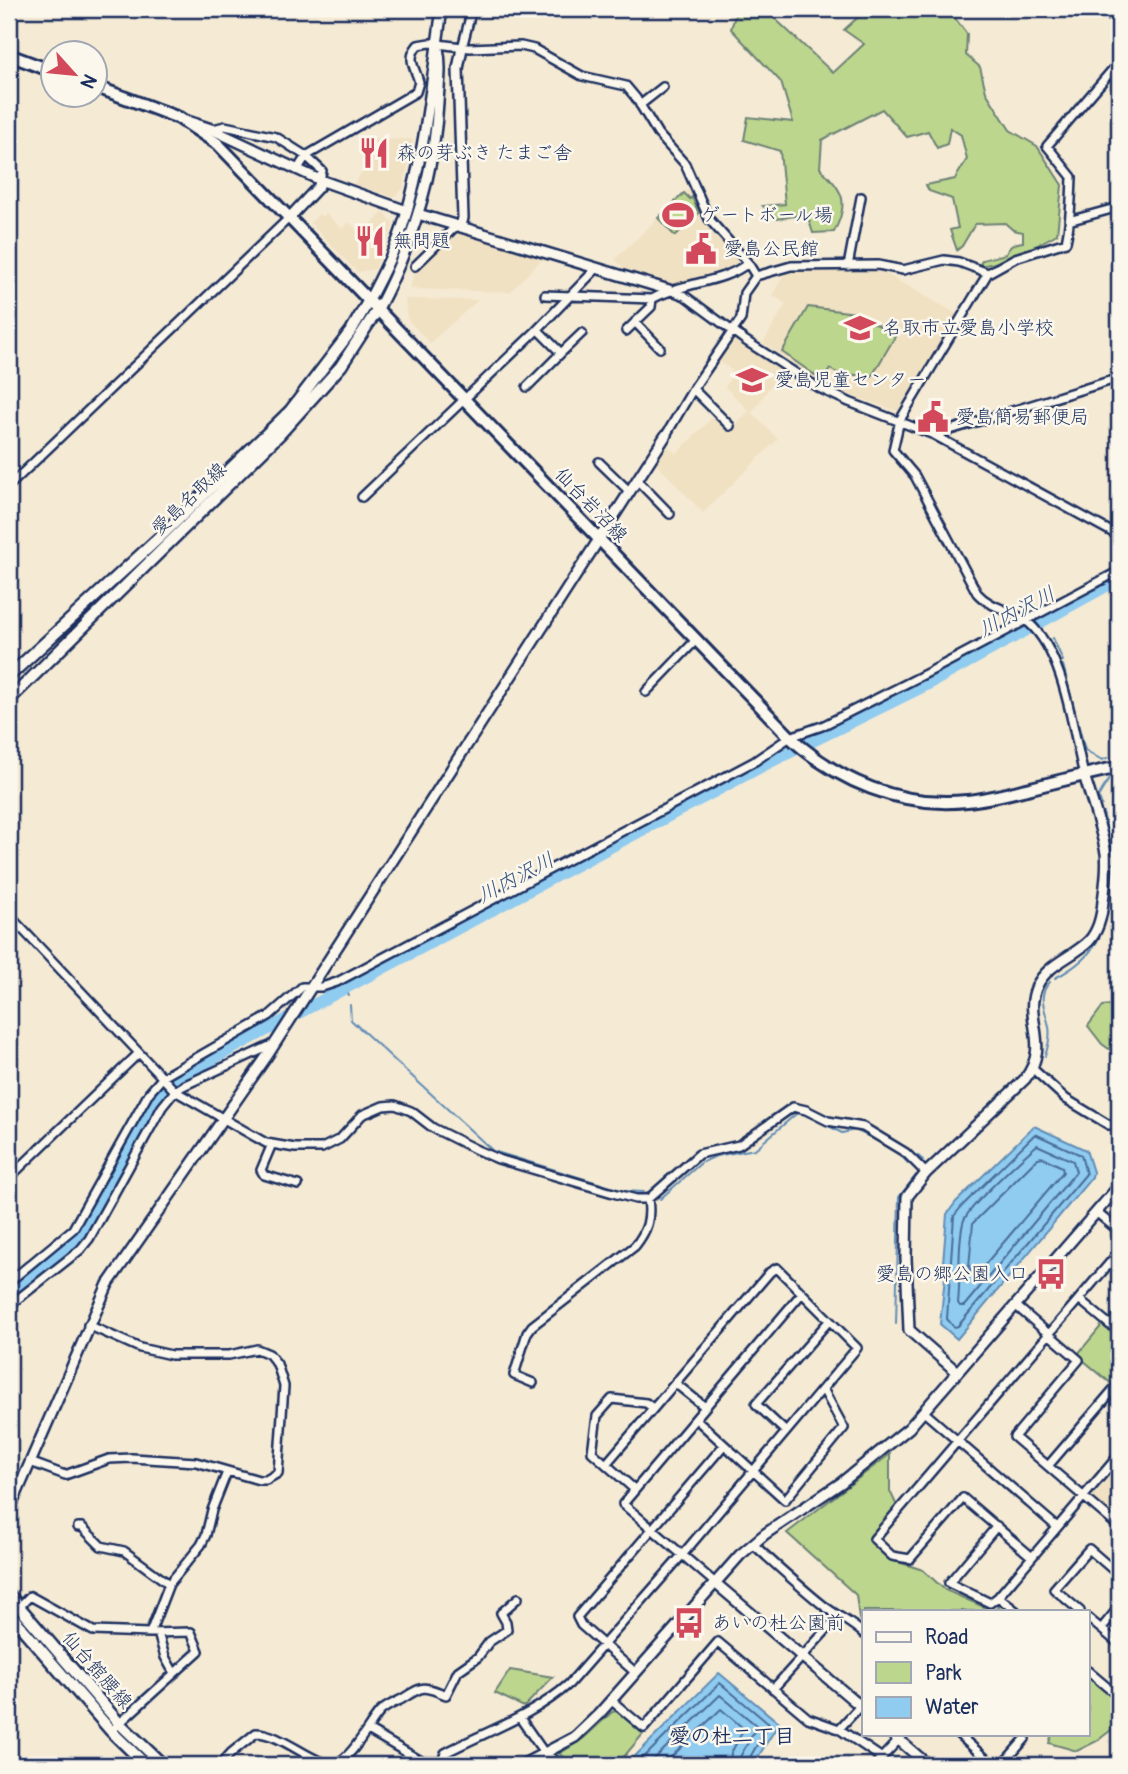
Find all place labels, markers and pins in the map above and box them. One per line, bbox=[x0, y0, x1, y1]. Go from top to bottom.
restaurant icon: 森の芽ぶき たまご舎 bbox=[357, 136, 391, 170]
place label: 森の芽ぶき たまご舎 bbox=[397, 141, 572, 165]
sports icon: ゲートボール場 bbox=[661, 198, 695, 232]
place label: ゲートボール場 bbox=[701, 203, 833, 227]
restaurant icon: 無問題 bbox=[353, 224, 387, 258]
place label: 無問題 bbox=[393, 229, 450, 253]
public building icon: 愛島公民館 bbox=[684, 232, 718, 266]
place label: 愛島公民館 bbox=[724, 237, 819, 261]
school or university icon: 名取市立愛島小学校 bbox=[843, 311, 877, 345]
place label: 名取市立愛島小学校 bbox=[883, 316, 1054, 340]
school or university icon: 愛島児童センター bbox=[735, 363, 769, 397]
place label: 愛島児童センター bbox=[775, 368, 926, 392]
public building icon: 愛島簡易郵便局 bbox=[916, 400, 950, 434]
place label: 愛島簡易郵便局 bbox=[956, 405, 1089, 429]
bus stop icon: 愛島の郷公園入口 bbox=[1034, 1257, 1068, 1291]
place label: 愛島の郷公園入口 bbox=[876, 1262, 1028, 1286]
bus stop icon: あいの杜公園前 bbox=[672, 1606, 706, 1640]
place label: あいの杜公園前 bbox=[712, 1611, 845, 1635]

